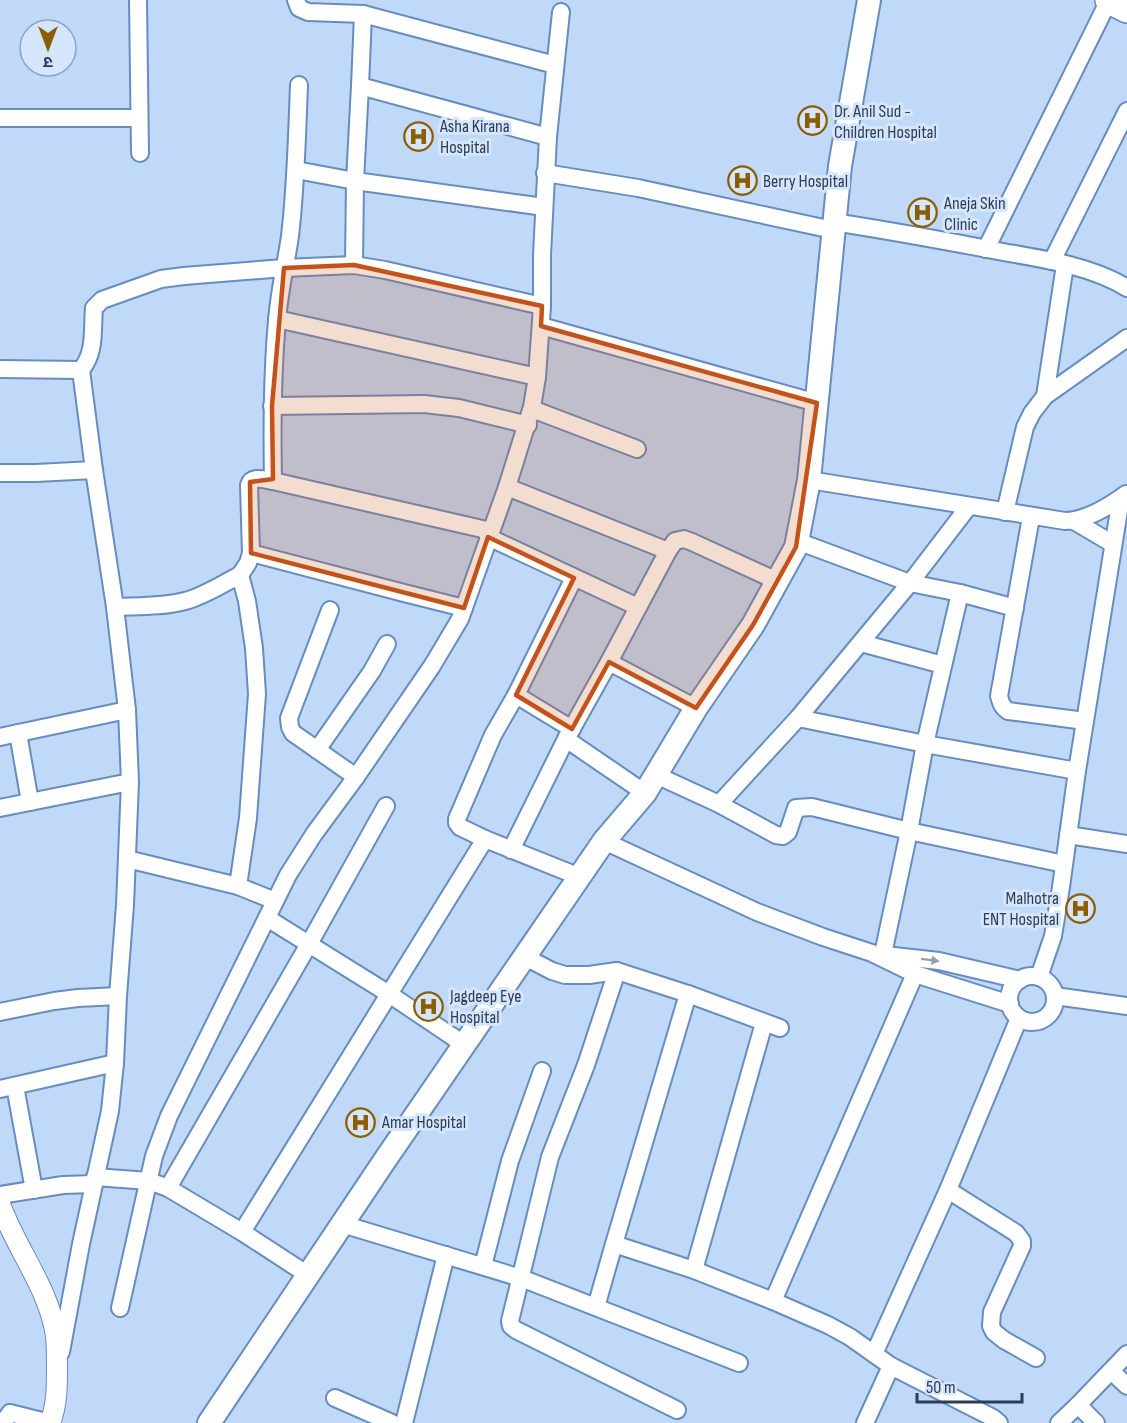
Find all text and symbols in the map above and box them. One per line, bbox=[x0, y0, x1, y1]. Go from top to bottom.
north arrow bbox=[18, 18, 78, 78]
text: उ bbox=[43, 52, 53, 71]
place label: Dr. Anil Sud - Children Hospital bbox=[834, 101, 937, 143]
hospital icon: Dr. Anil Sud - Children Hospital bbox=[797, 105, 829, 137]
place label: Asha Kirana Hospital bbox=[439, 116, 510, 158]
hospital icon: Asha Kirana Hospital bbox=[403, 120, 435, 152]
hospital icon: Berry Hospital bbox=[726, 165, 758, 197]
place label: Berry Hospital bbox=[763, 171, 848, 192]
place label: Aneja Skin Clinic bbox=[943, 193, 1006, 235]
hospital icon: Aneja Skin Clinic bbox=[907, 197, 939, 229]
place label: Malhotra ENT Hospital bbox=[983, 888, 1059, 930]
hospital icon: Malhotra ENT Hospital bbox=[1064, 892, 1096, 924]
one-way arrow bbox=[921, 955, 940, 965]
place label: Jagdeep Eye Hospital bbox=[449, 986, 521, 1028]
hospital icon: Jagdeep Eye Hospital bbox=[413, 990, 445, 1022]
hospital icon: Amar Hospital bbox=[345, 1106, 377, 1138]
place label: Amar Hospital bbox=[381, 1112, 466, 1133]
scale bar bbox=[917, 1366, 1022, 1404]
text: 50 m bbox=[926, 1377, 956, 1398]

